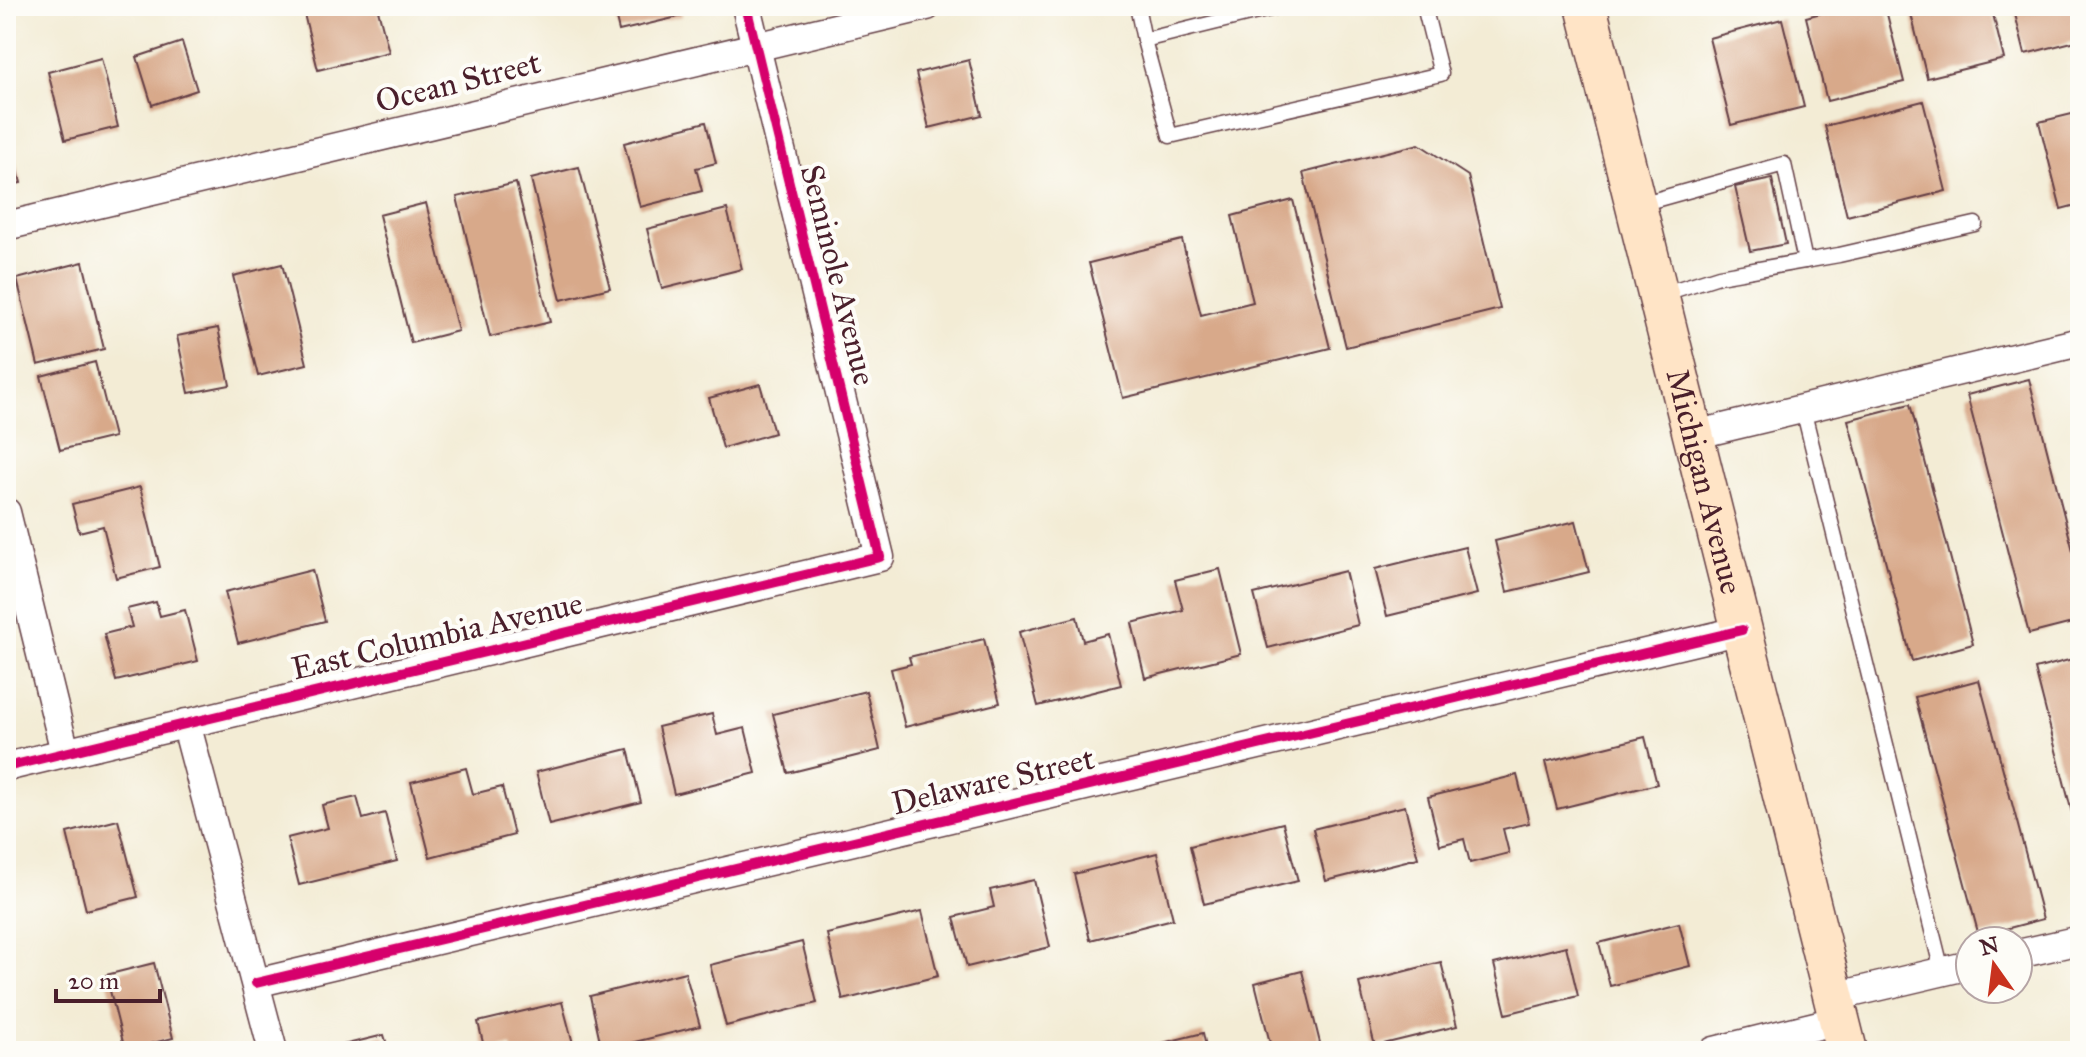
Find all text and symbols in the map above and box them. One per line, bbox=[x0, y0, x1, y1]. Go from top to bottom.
street label: Ocean Street bbox=[372, 43, 544, 121]
street label: Seminole Avenue bbox=[792, 161, 884, 389]
street label: Michigan Avenue bbox=[1658, 365, 1752, 598]
street label: East Columbia Avenue bbox=[288, 584, 586, 688]
street label: Delaware Street bbox=[888, 739, 1098, 823]
north arrow bbox=[1954, 925, 2034, 1005]
text: N bbox=[1977, 931, 2002, 961]
scale bar bbox=[56, 953, 160, 1003]
text: 20 m bbox=[68, 966, 119, 996]

